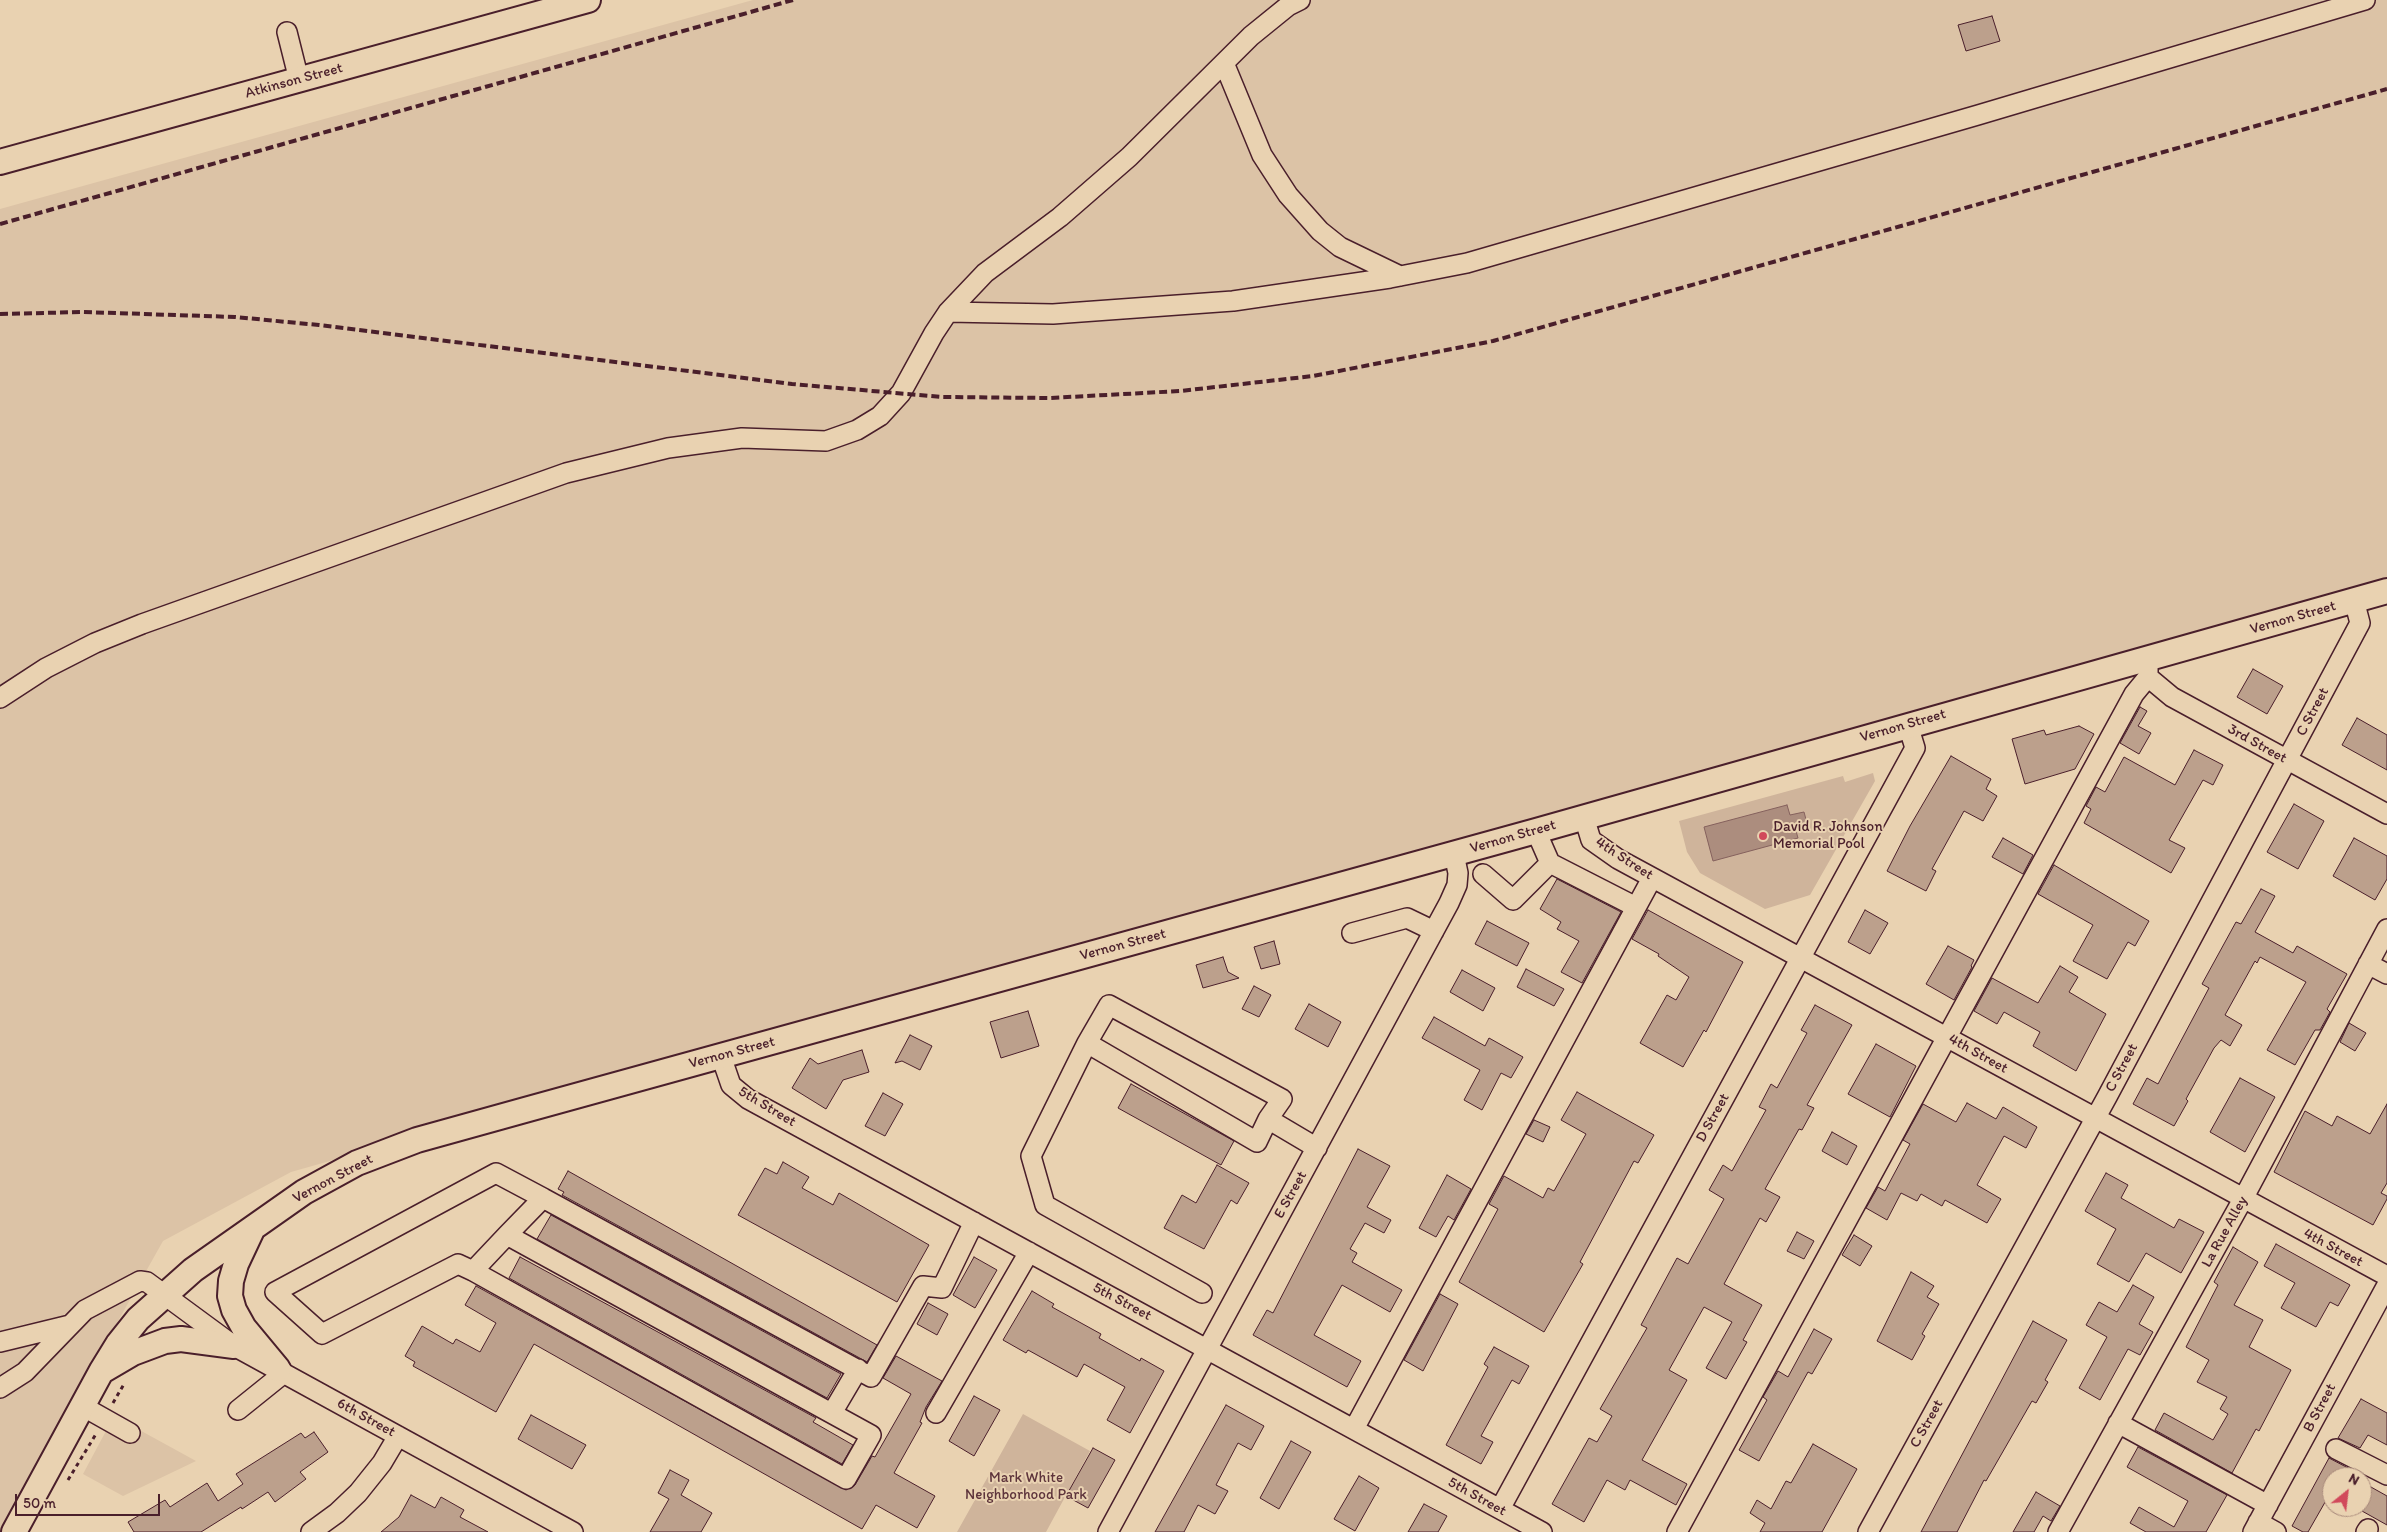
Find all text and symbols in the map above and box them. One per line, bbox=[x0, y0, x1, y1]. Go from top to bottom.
street label: Atkinson Street bbox=[243, 59, 345, 103]
street label: Vernon Street bbox=[2248, 597, 2338, 639]
street label: C Street bbox=[2293, 685, 2333, 739]
street label: Vernon Street bbox=[1858, 705, 1948, 747]
street label: 3rd Street bbox=[2224, 720, 2290, 768]
street label: Vernon Street bbox=[1468, 816, 1558, 858]
place label: David R. Johnson Memorial Pool bbox=[1773, 818, 1883, 853]
marker: David R. Johnson Memorial Pool bbox=[1757, 830, 1769, 842]
street label: 4th Street bbox=[1592, 834, 1656, 884]
street label: Vernon Street bbox=[1078, 925, 1168, 965]
street label: 4th Street bbox=[1945, 1030, 2011, 1078]
street label: Vernon Street bbox=[687, 1033, 777, 1073]
street label: C Street bbox=[2102, 1041, 2142, 1095]
street label: 5th Street bbox=[735, 1083, 799, 1131]
street label: D Street bbox=[1692, 1090, 1734, 1146]
street label: Vernon Street bbox=[290, 1150, 376, 1208]
street label: E Street bbox=[1271, 1168, 1311, 1222]
street label: La Rue Alley bbox=[2198, 1193, 2252, 1271]
street label: 4th Street bbox=[2300, 1225, 2366, 1271]
street label: 5th Street bbox=[1089, 1279, 1155, 1325]
street label: B Street bbox=[2300, 1381, 2340, 1435]
street label: 6th Street bbox=[334, 1395, 398, 1441]
street label: C Street bbox=[1906, 1397, 1948, 1451]
north arrow bbox=[2322, 1467, 2372, 1517]
park label: Mark White Neighborhood Park bbox=[965, 1469, 1087, 1504]
text: N bbox=[2346, 1470, 2362, 1489]
street label: 5th Street bbox=[1445, 1474, 1509, 1520]
scale bar bbox=[18, 1484, 162, 1516]
text: 50 m bbox=[23, 1494, 56, 1512]

